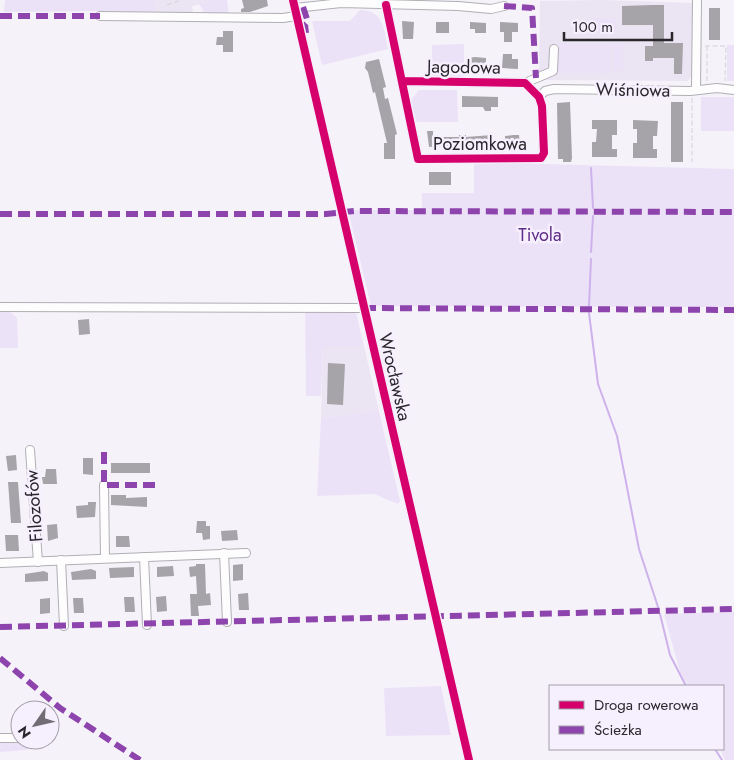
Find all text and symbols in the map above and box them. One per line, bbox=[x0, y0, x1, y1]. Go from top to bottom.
scale bar bbox=[564, 10, 672, 42]
text: 100 m bbox=[572, 16, 613, 38]
street label: Jagodowa bbox=[425, 53, 501, 81]
street label: Wiśniowa bbox=[596, 76, 670, 104]
street label: Poziomkowa bbox=[433, 131, 527, 157]
park label: Tivola bbox=[518, 222, 562, 248]
street label: Wrocławska bbox=[372, 330, 418, 424]
street label: Filozofów bbox=[18, 468, 49, 543]
legend bbox=[549, 685, 724, 750]
text: Droga rowerowa bbox=[594, 694, 698, 716]
north arrow bbox=[10, 700, 60, 750]
text: Ścieżka bbox=[594, 719, 642, 741]
text: N bbox=[13, 722, 36, 742]

